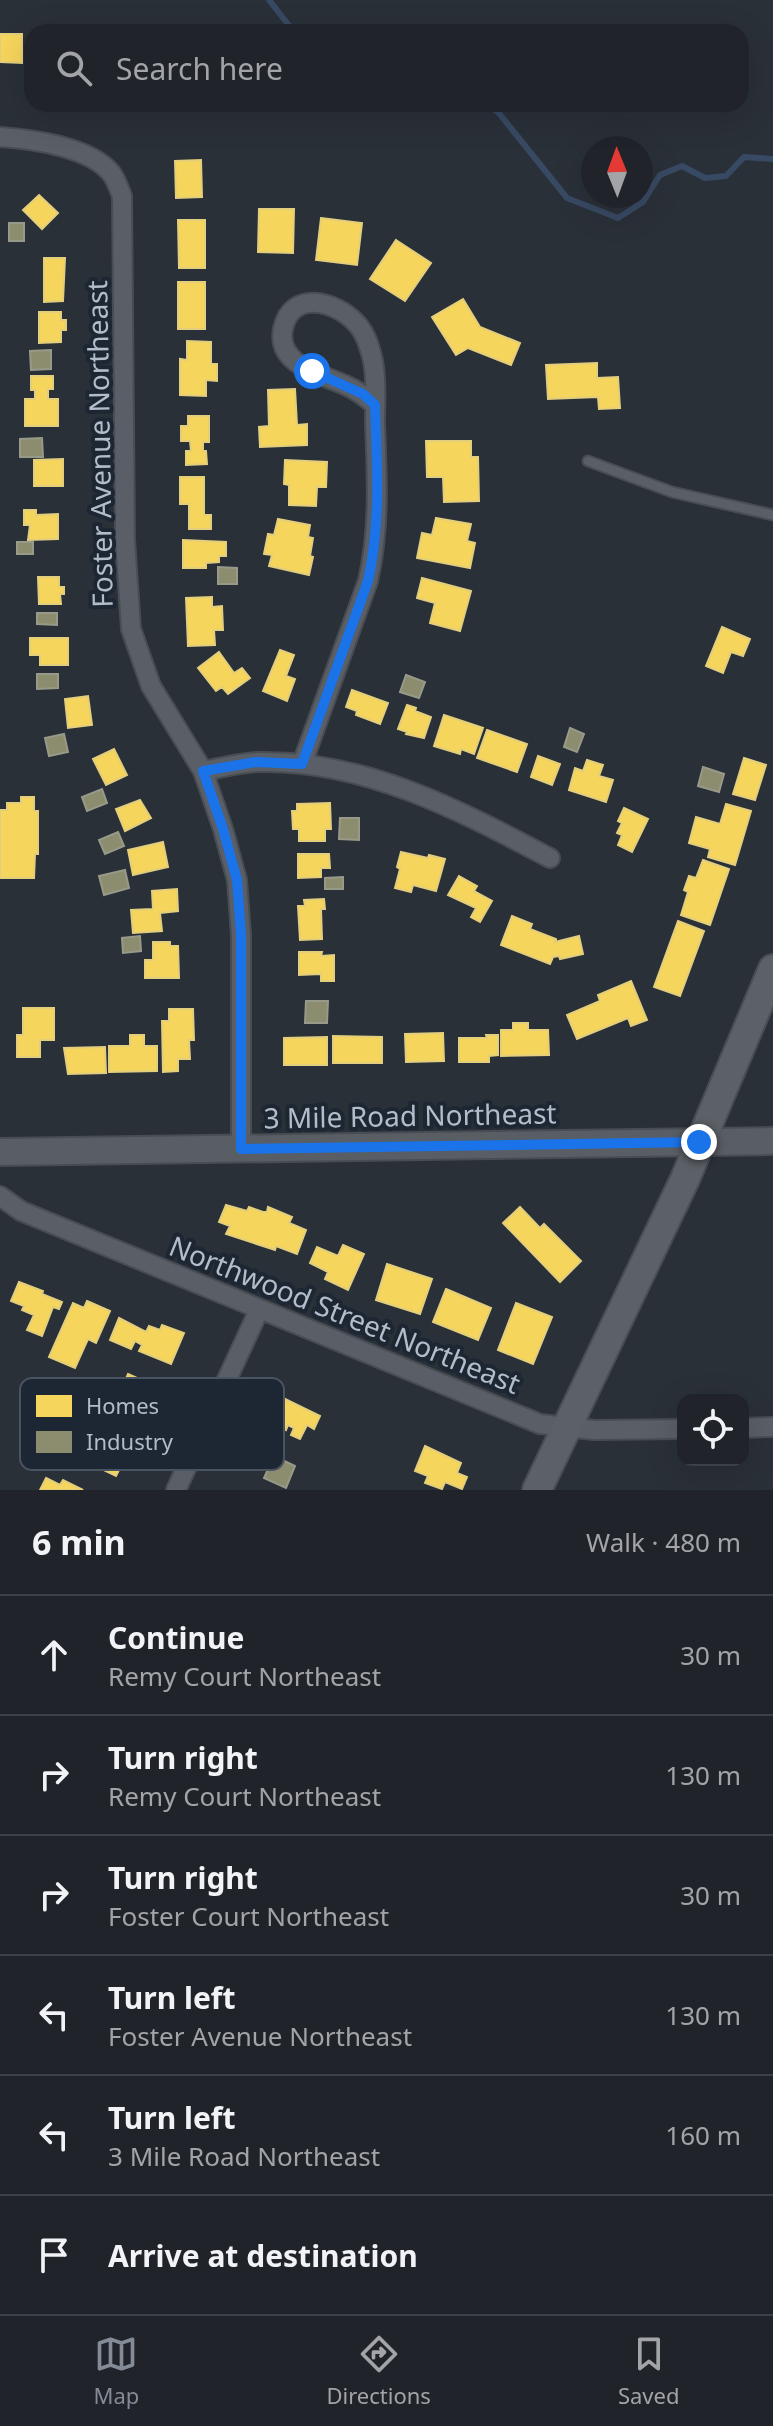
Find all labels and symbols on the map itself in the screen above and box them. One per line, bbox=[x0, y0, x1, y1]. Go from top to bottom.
north arrow bbox=[581, 136, 653, 208]
street label: Foster Avenue Northeast bbox=[77, 280, 121, 608]
route start bbox=[294, 353, 330, 389]
street label: 3 Mile Road Northeast bbox=[263, 1093, 557, 1137]
route end bbox=[681, 1124, 717, 1160]
street label: Northwood Street Northeast bbox=[164, 1226, 526, 1402]
legend bbox=[20, 1378, 284, 1470]
text: Homes bbox=[86, 1390, 159, 1420]
text: Industry bbox=[86, 1426, 174, 1456]

